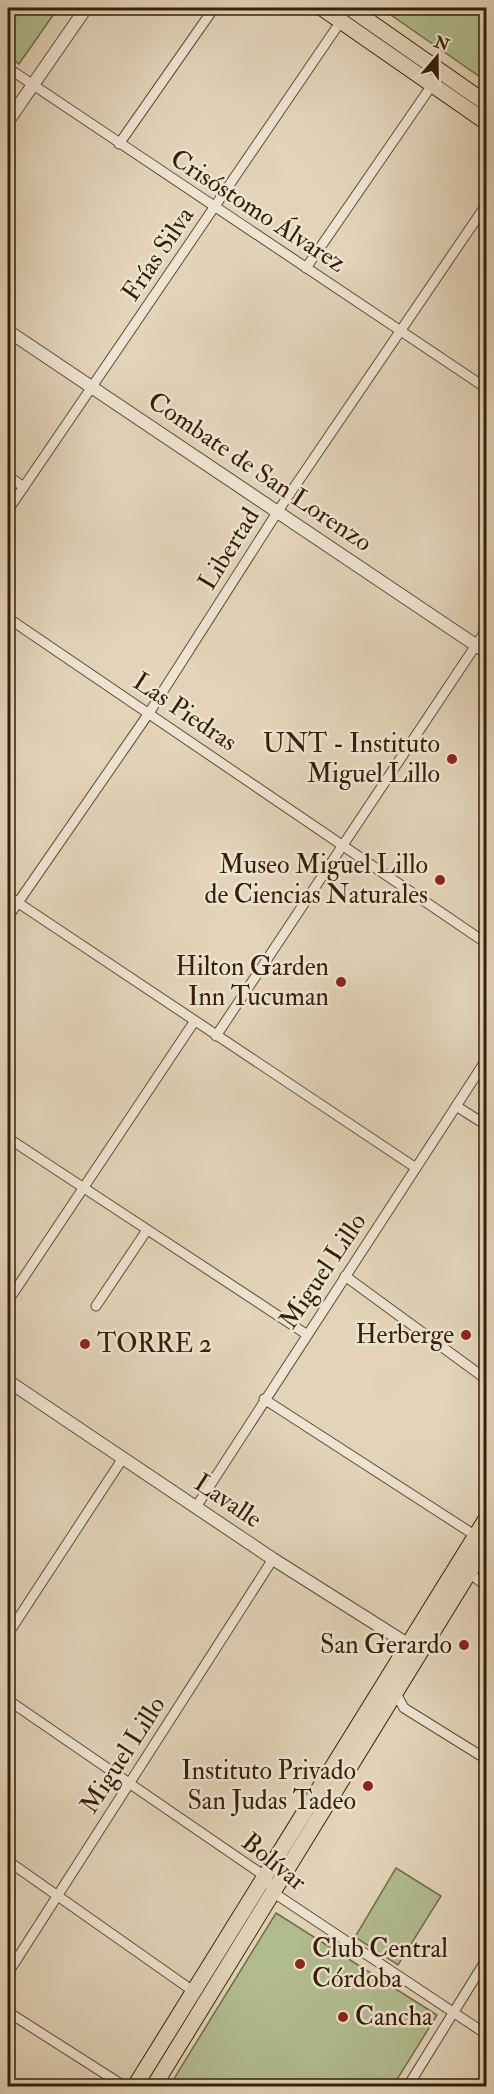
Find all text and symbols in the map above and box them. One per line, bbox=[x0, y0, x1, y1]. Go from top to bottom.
north arrow bbox=[407, 27, 467, 87]
text: N bbox=[431, 32, 453, 56]
street label: Crisóstomo Álvarez bbox=[164, 141, 353, 280]
street label: Frías Silva bbox=[115, 200, 201, 307]
street label: Combate de San Lorenzo bbox=[142, 385, 378, 559]
street label: Libertad bbox=[191, 502, 267, 596]
street label: Las Piedras bbox=[127, 666, 243, 759]
place label: UNT - Instituto Miguel Lillo bbox=[263, 728, 440, 790]
marker: UNT - Instituto Miguel Lillo bbox=[445, 752, 459, 766]
place label: Museo Miguel Lillo de Ciencias Naturales bbox=[205, 849, 428, 911]
marker: Museo Miguel Lillo de Ciencias Naturales bbox=[433, 873, 447, 887]
place label: Hilton Garden Inn Tucuman bbox=[175, 951, 329, 1013]
marker: Hilton Garden Inn Tucuman bbox=[334, 975, 348, 989]
street label: Miguel Lillo bbox=[273, 1207, 373, 1335]
place label: Herberge bbox=[356, 1319, 454, 1351]
place label: TORRE 2 bbox=[97, 1328, 212, 1360]
marker: Herberge bbox=[459, 1328, 473, 1342]
marker: TORRE 2 bbox=[78, 1337, 92, 1351]
street label: Lavalle bbox=[188, 1467, 268, 1535]
place label: San Gerardo bbox=[320, 1629, 452, 1661]
marker: San Gerardo bbox=[457, 1638, 471, 1652]
street label: Miguel Lillo bbox=[73, 1691, 173, 1819]
place label: Instituto Privado San Judas Tadeo bbox=[181, 1755, 356, 1817]
marker: Instituto Privado San Judas Tadeo bbox=[361, 1779, 375, 1793]
street label: Bolívar bbox=[235, 1826, 313, 1898]
place label: Club Central Córdoba bbox=[312, 1933, 448, 1995]
marker: Club Central Córdoba bbox=[293, 1957, 307, 1971]
place label: Cancha bbox=[355, 2001, 433, 2033]
marker: Cancha bbox=[336, 2010, 350, 2024]

